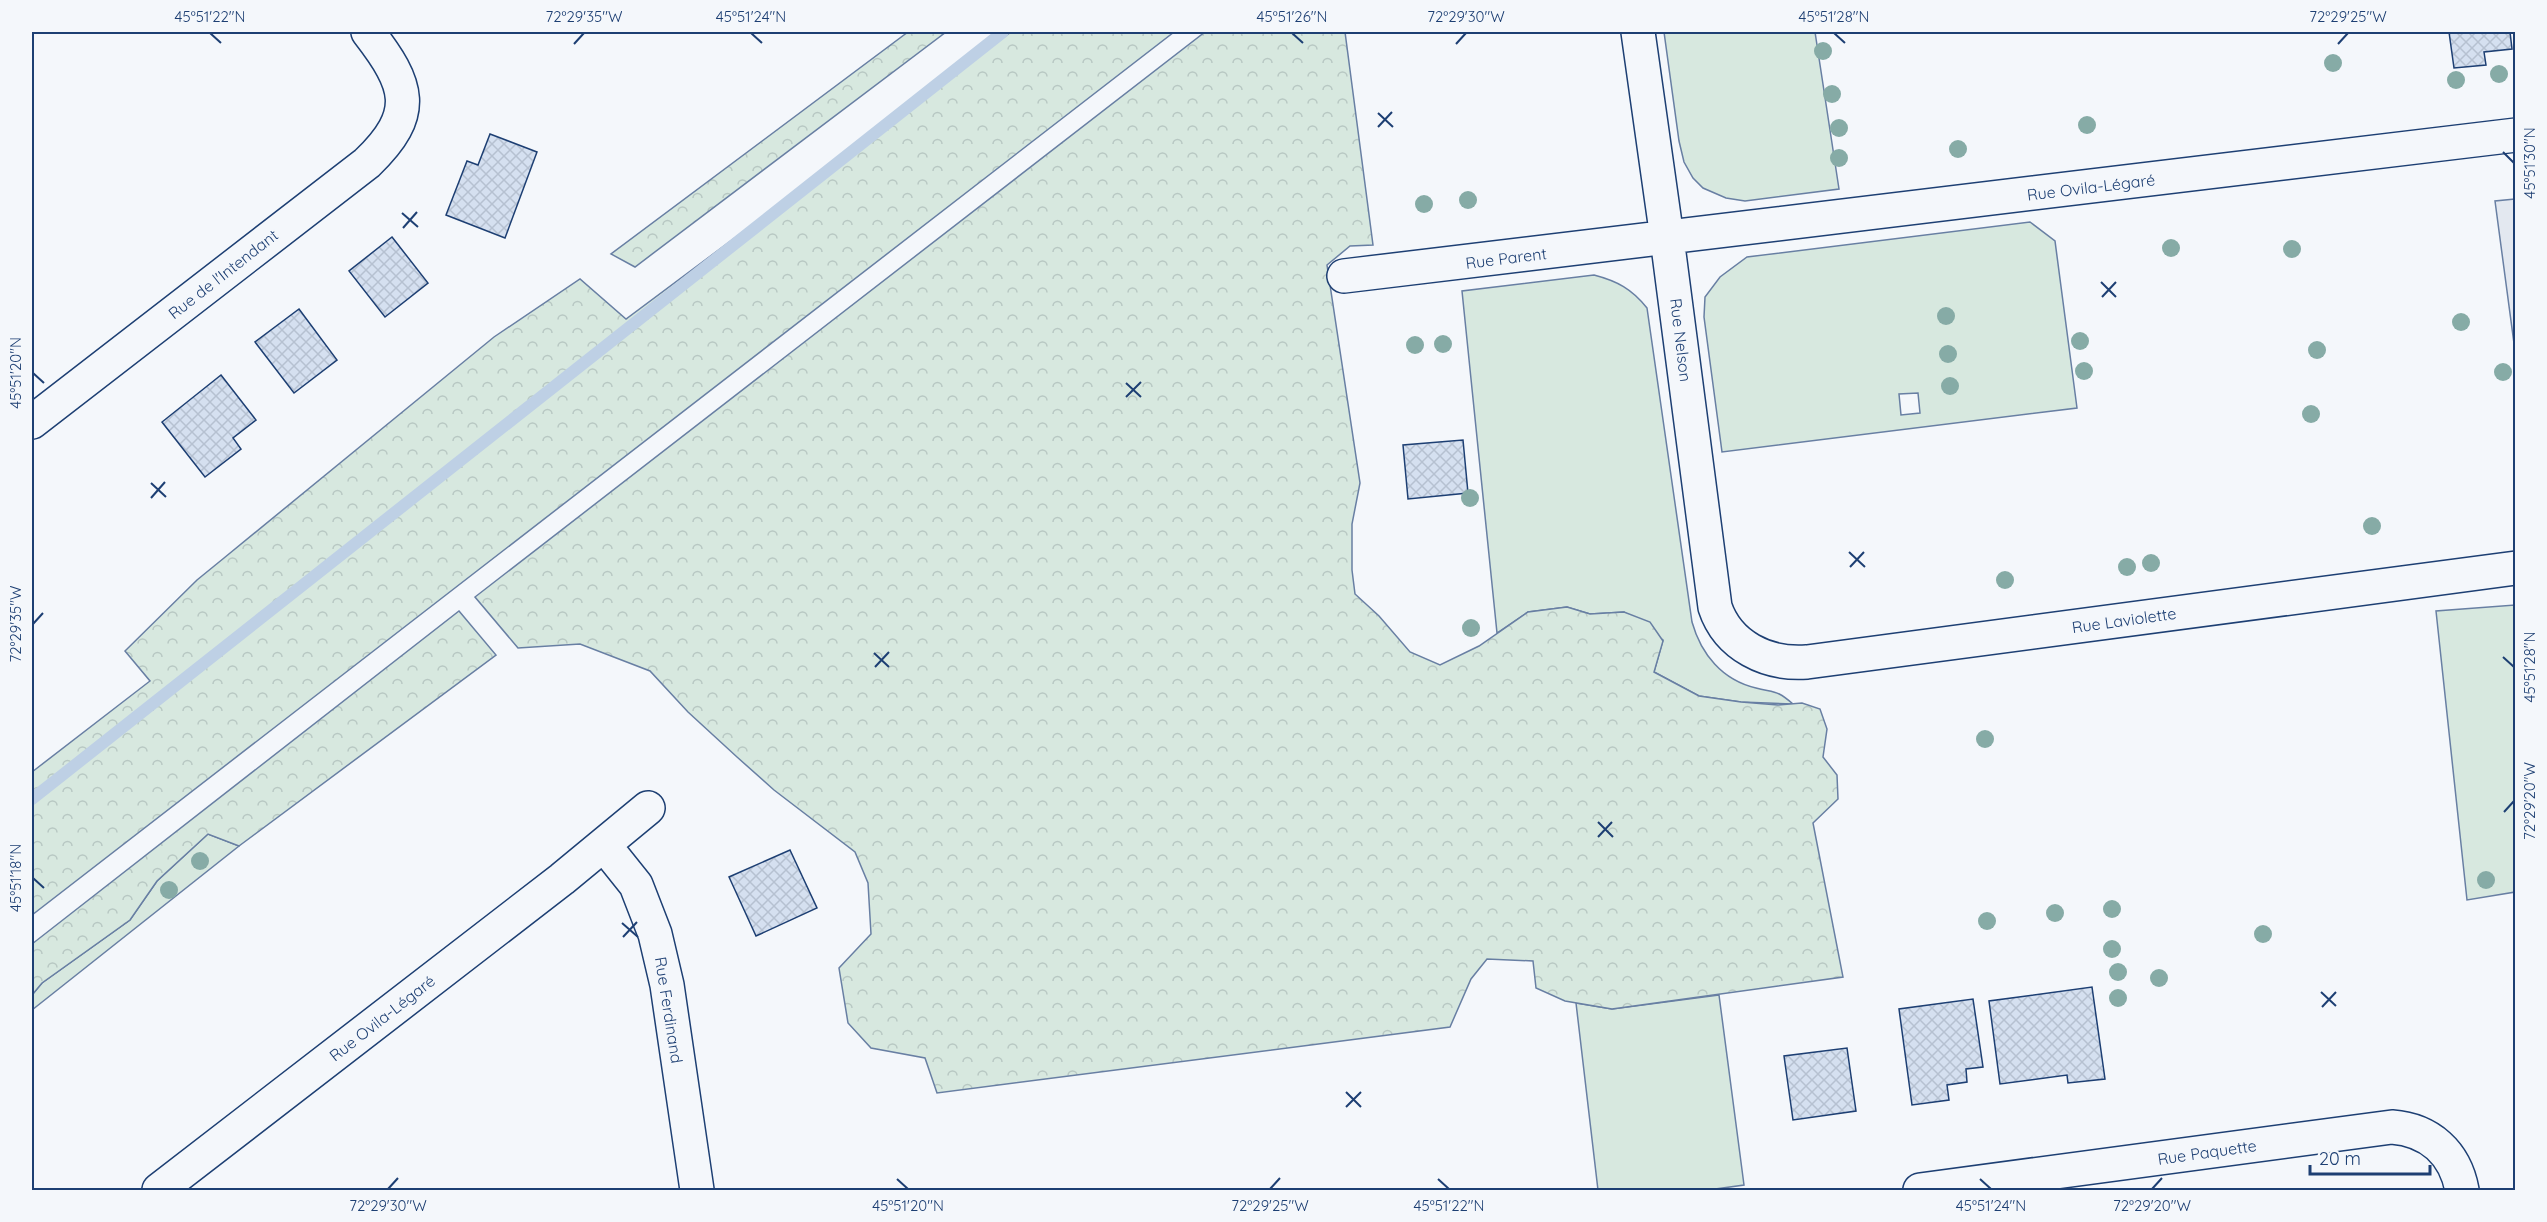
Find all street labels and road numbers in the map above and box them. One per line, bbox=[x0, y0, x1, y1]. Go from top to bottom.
street label: Rue Ovila-Légaré bbox=[2026, 169, 2156, 205]
street label: Rue de l'Intendant bbox=[164, 225, 282, 323]
street label: Rue Parent bbox=[1464, 243, 1548, 273]
street label: Rue Nelson bbox=[1666, 297, 1696, 383]
street label: Rue Laviolette bbox=[2071, 603, 2177, 637]
street label: Rue Ferdinand bbox=[651, 955, 687, 1065]
street label: Rue Ovila-Légaré bbox=[325, 970, 439, 1066]
street label: Rue Paquette bbox=[2156, 1135, 2258, 1169]

